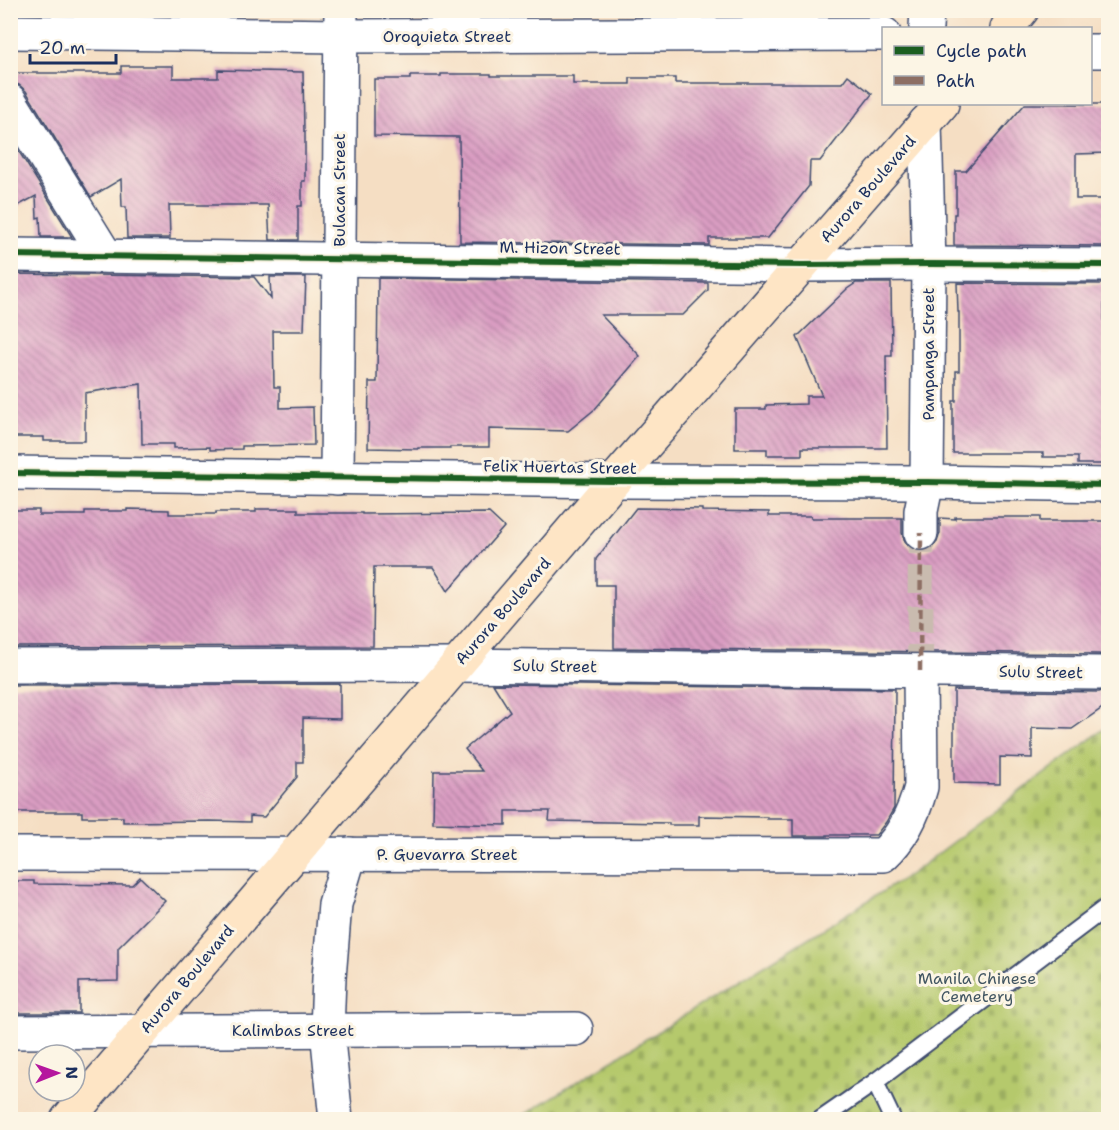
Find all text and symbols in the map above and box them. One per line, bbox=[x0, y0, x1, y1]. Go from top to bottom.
street label: Oroquieta Street bbox=[383, 26, 511, 47]
scale bar bbox=[30, 27, 116, 65]
legend bbox=[882, 27, 1092, 105]
text: 20 m bbox=[39, 36, 85, 60]
text: Cycle path bbox=[936, 39, 1027, 63]
text: Path bbox=[936, 69, 975, 93]
street label: Aurora Boulevard bbox=[816, 131, 920, 247]
street label: Bulacan Street bbox=[329, 133, 350, 247]
street label: M. Hizon Street bbox=[499, 236, 621, 260]
street label: Pampanga Street bbox=[918, 287, 939, 421]
street label: Felix Huertas Street bbox=[483, 455, 637, 479]
street label: Aurora Boulevard bbox=[451, 553, 555, 669]
street label: Sulu Street bbox=[513, 655, 597, 677]
street label: Sulu Street bbox=[999, 661, 1083, 683]
street label: P. Guevarra Street bbox=[377, 844, 517, 865]
street label: Aurora Boulevard bbox=[135, 920, 239, 1038]
park label: Manila Chinese Cemetery bbox=[918, 968, 1036, 1007]
street label: Kalimbas Street bbox=[232, 1020, 354, 1041]
north arrow bbox=[27, 1043, 87, 1103]
text: N bbox=[61, 1066, 82, 1079]

